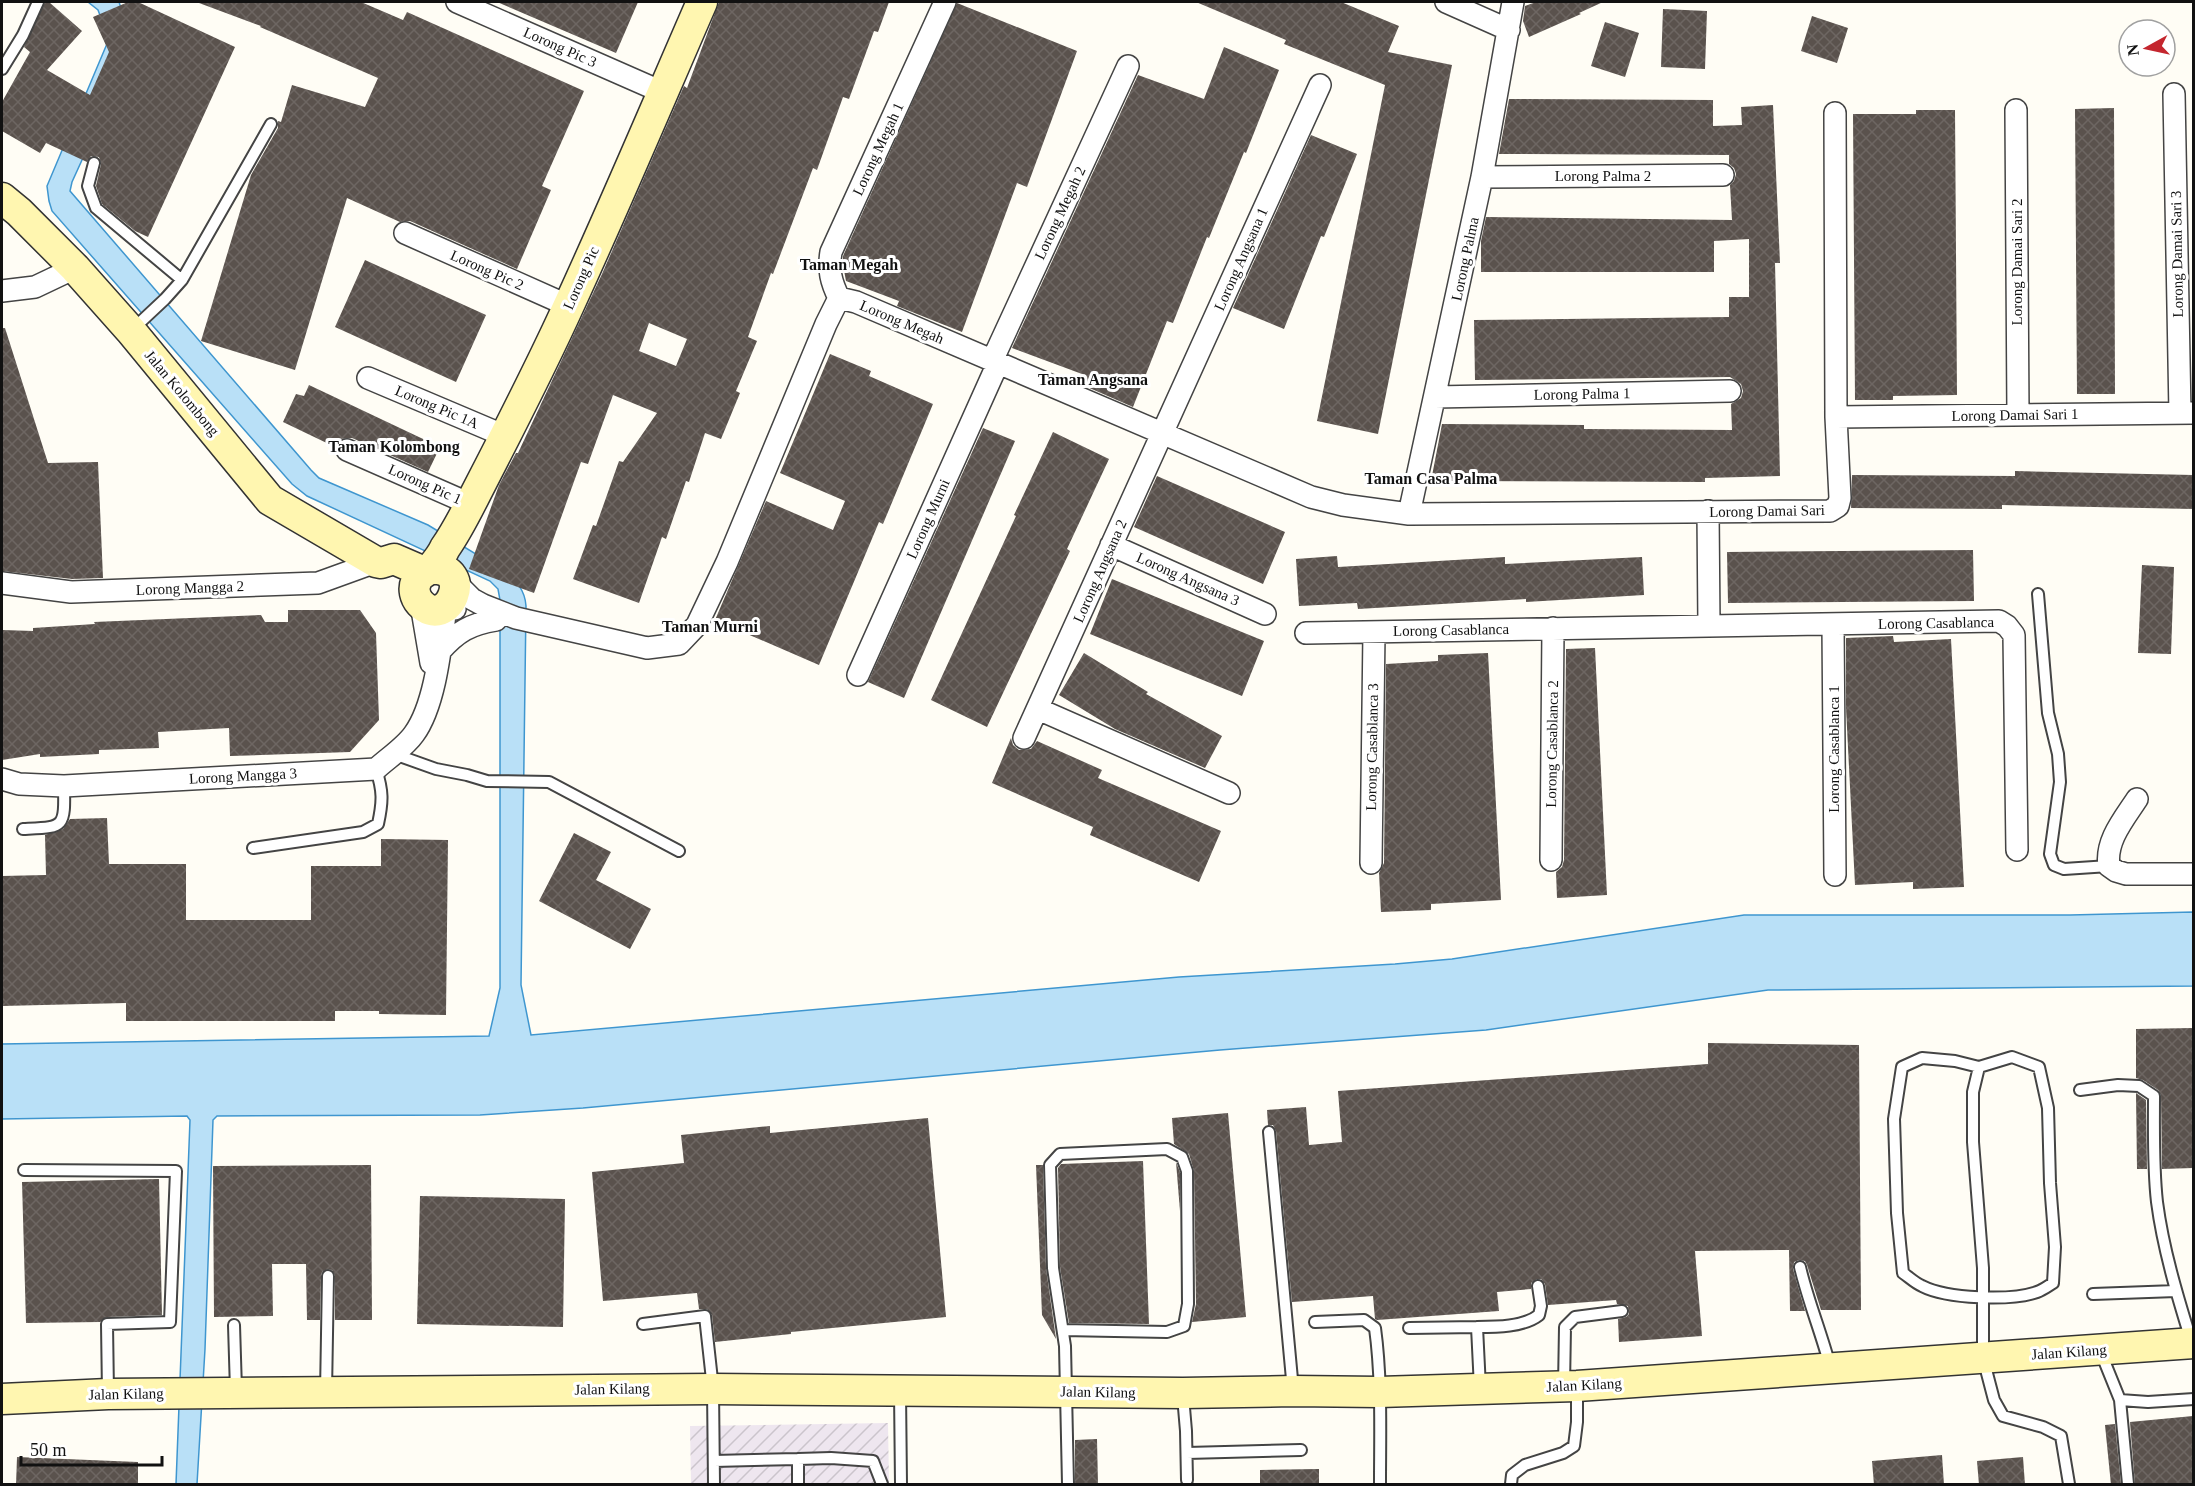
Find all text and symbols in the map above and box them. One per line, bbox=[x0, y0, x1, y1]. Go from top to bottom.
north arrow bbox=[2117, 18, 2177, 78]
street label: Lorong Pic 3 bbox=[521, 24, 599, 70]
text: N bbox=[2123, 43, 2142, 57]
street label: Lorong Megah 1 bbox=[849, 100, 907, 198]
street label: Lorong Megah 2 bbox=[1031, 164, 1089, 262]
street label: Lorong Palma 2 bbox=[1555, 168, 1651, 184]
street label: Lorong Damai Sari 3 bbox=[2168, 190, 2186, 318]
street label: Lorong Damai Sari 2 bbox=[2009, 198, 2025, 326]
street label: Lorong Angsana 1 bbox=[1211, 205, 1271, 313]
street label: Lorong Palma bbox=[1448, 215, 1482, 302]
street label: Lorong Pic bbox=[560, 244, 602, 312]
street label: Lorong Pic 2 bbox=[448, 247, 526, 293]
district label: Taman Megah bbox=[800, 256, 898, 274]
street label: Lorong Megah bbox=[858, 297, 947, 347]
street label: Jalan Kolombong bbox=[142, 347, 223, 439]
district label: Taman Angsana bbox=[1038, 371, 1148, 389]
street label: Lorong Pic 1A bbox=[393, 382, 481, 432]
street label: Lorong Palma 1 bbox=[1534, 385, 1630, 403]
street label: Lorong Damai Sari 1 bbox=[1951, 406, 2079, 424]
district label: Taman Kolombong bbox=[328, 438, 460, 456]
street label: Lorong Pic 1 bbox=[386, 461, 464, 507]
district label: Taman Casa Palma bbox=[1365, 470, 1497, 487]
street label: Lorong Murni bbox=[903, 477, 953, 561]
street label: Lorong Damai Sari bbox=[1709, 502, 1825, 520]
street label: Lorong Angsana 2 bbox=[1070, 517, 1130, 625]
street label: Lorong Angsana 3 bbox=[1134, 549, 1242, 609]
street label: Lorong Mangga 2 bbox=[136, 578, 244, 598]
street label: Lorong Casablanca bbox=[1878, 614, 1995, 632]
district label: Taman Murni bbox=[662, 618, 758, 635]
street label: Lorong Casablanca bbox=[1393, 621, 1510, 639]
street label: Lorong Casablanca 2 bbox=[1543, 680, 1561, 808]
street label: Lorong Casablanca 3 bbox=[1363, 683, 1381, 811]
street label: Lorong Casablanca 1 bbox=[1826, 685, 1842, 813]
street label: Lorong Mangga 3 bbox=[188, 765, 298, 787]
street label: Jalan Kilang bbox=[2031, 1341, 2108, 1363]
street label: Jalan Kilang bbox=[1546, 1375, 1623, 1395]
street label: Jalan Kilang bbox=[574, 1380, 650, 1398]
street label: Jalan Kilang bbox=[1060, 1383, 1136, 1401]
street label: Jalan Kilang bbox=[88, 1385, 164, 1403]
scale bar bbox=[21, 1429, 162, 1467]
text: 50 m bbox=[30, 1440, 67, 1460]

